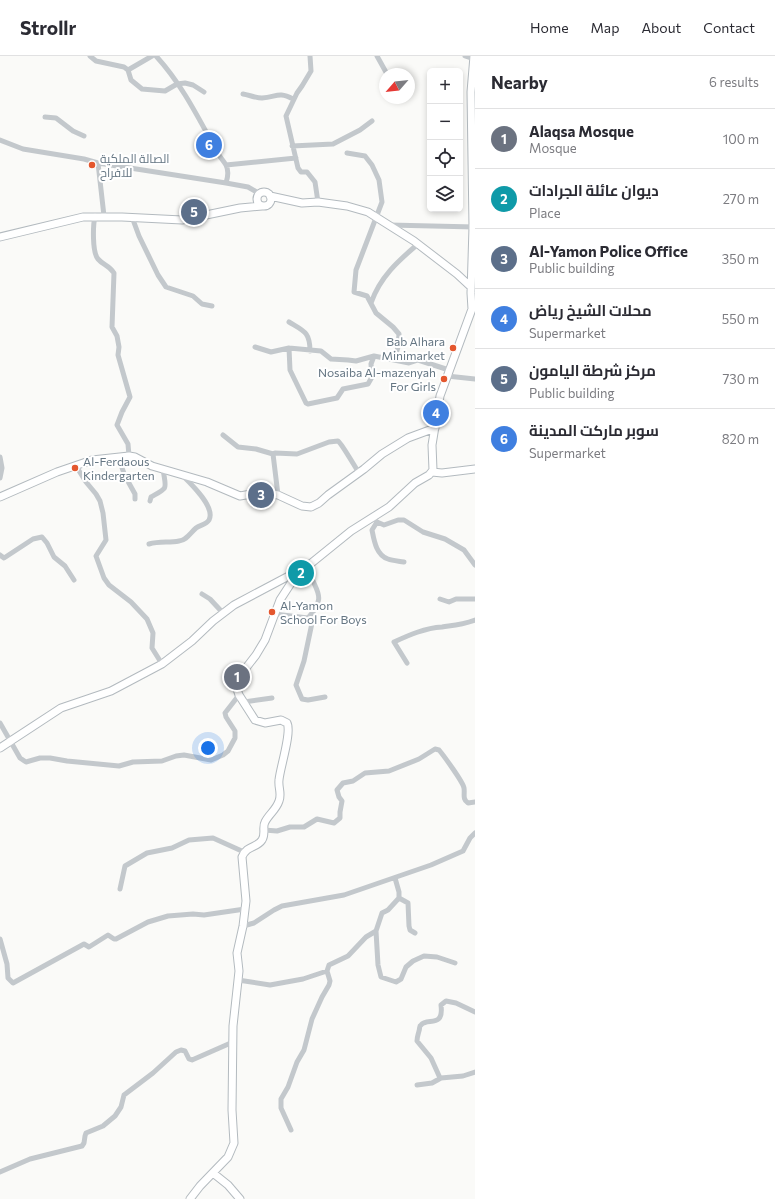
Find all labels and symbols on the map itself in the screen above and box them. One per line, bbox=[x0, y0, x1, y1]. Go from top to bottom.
north arrow bbox=[379, 68, 415, 104]
pin: 6 bbox=[196, 130, 222, 160]
place label: الصالة الملكية للافراح bbox=[100, 151, 170, 181]
marker: الصالة الملكية للافراح bbox=[87, 160, 97, 170]
pin: 5 bbox=[181, 197, 207, 227]
place label: Bab Alhara Minimarket bbox=[382, 334, 445, 362]
marker: Bab Alhara Minimarket bbox=[448, 343, 458, 353]
place label: Nosaiba Al-mazenyah For Girls bbox=[318, 365, 436, 393]
marker: Nosaiba Al-mazenyah For Girls bbox=[439, 374, 449, 384]
pin: 4 bbox=[423, 398, 449, 428]
place label: Al-Ferdaous Kindergarten bbox=[83, 454, 155, 482]
marker: Al-Ferdaous Kindergarten bbox=[70, 463, 80, 473]
pin: 3 bbox=[248, 480, 274, 510]
pin: 2 bbox=[288, 558, 314, 588]
place label: Al-Yamon School For Boys bbox=[280, 598, 367, 626]
marker: Al-Yamon School For Boys bbox=[267, 607, 277, 617]
pin: 1 bbox=[224, 662, 250, 692]
your location bbox=[198, 738, 218, 758]

